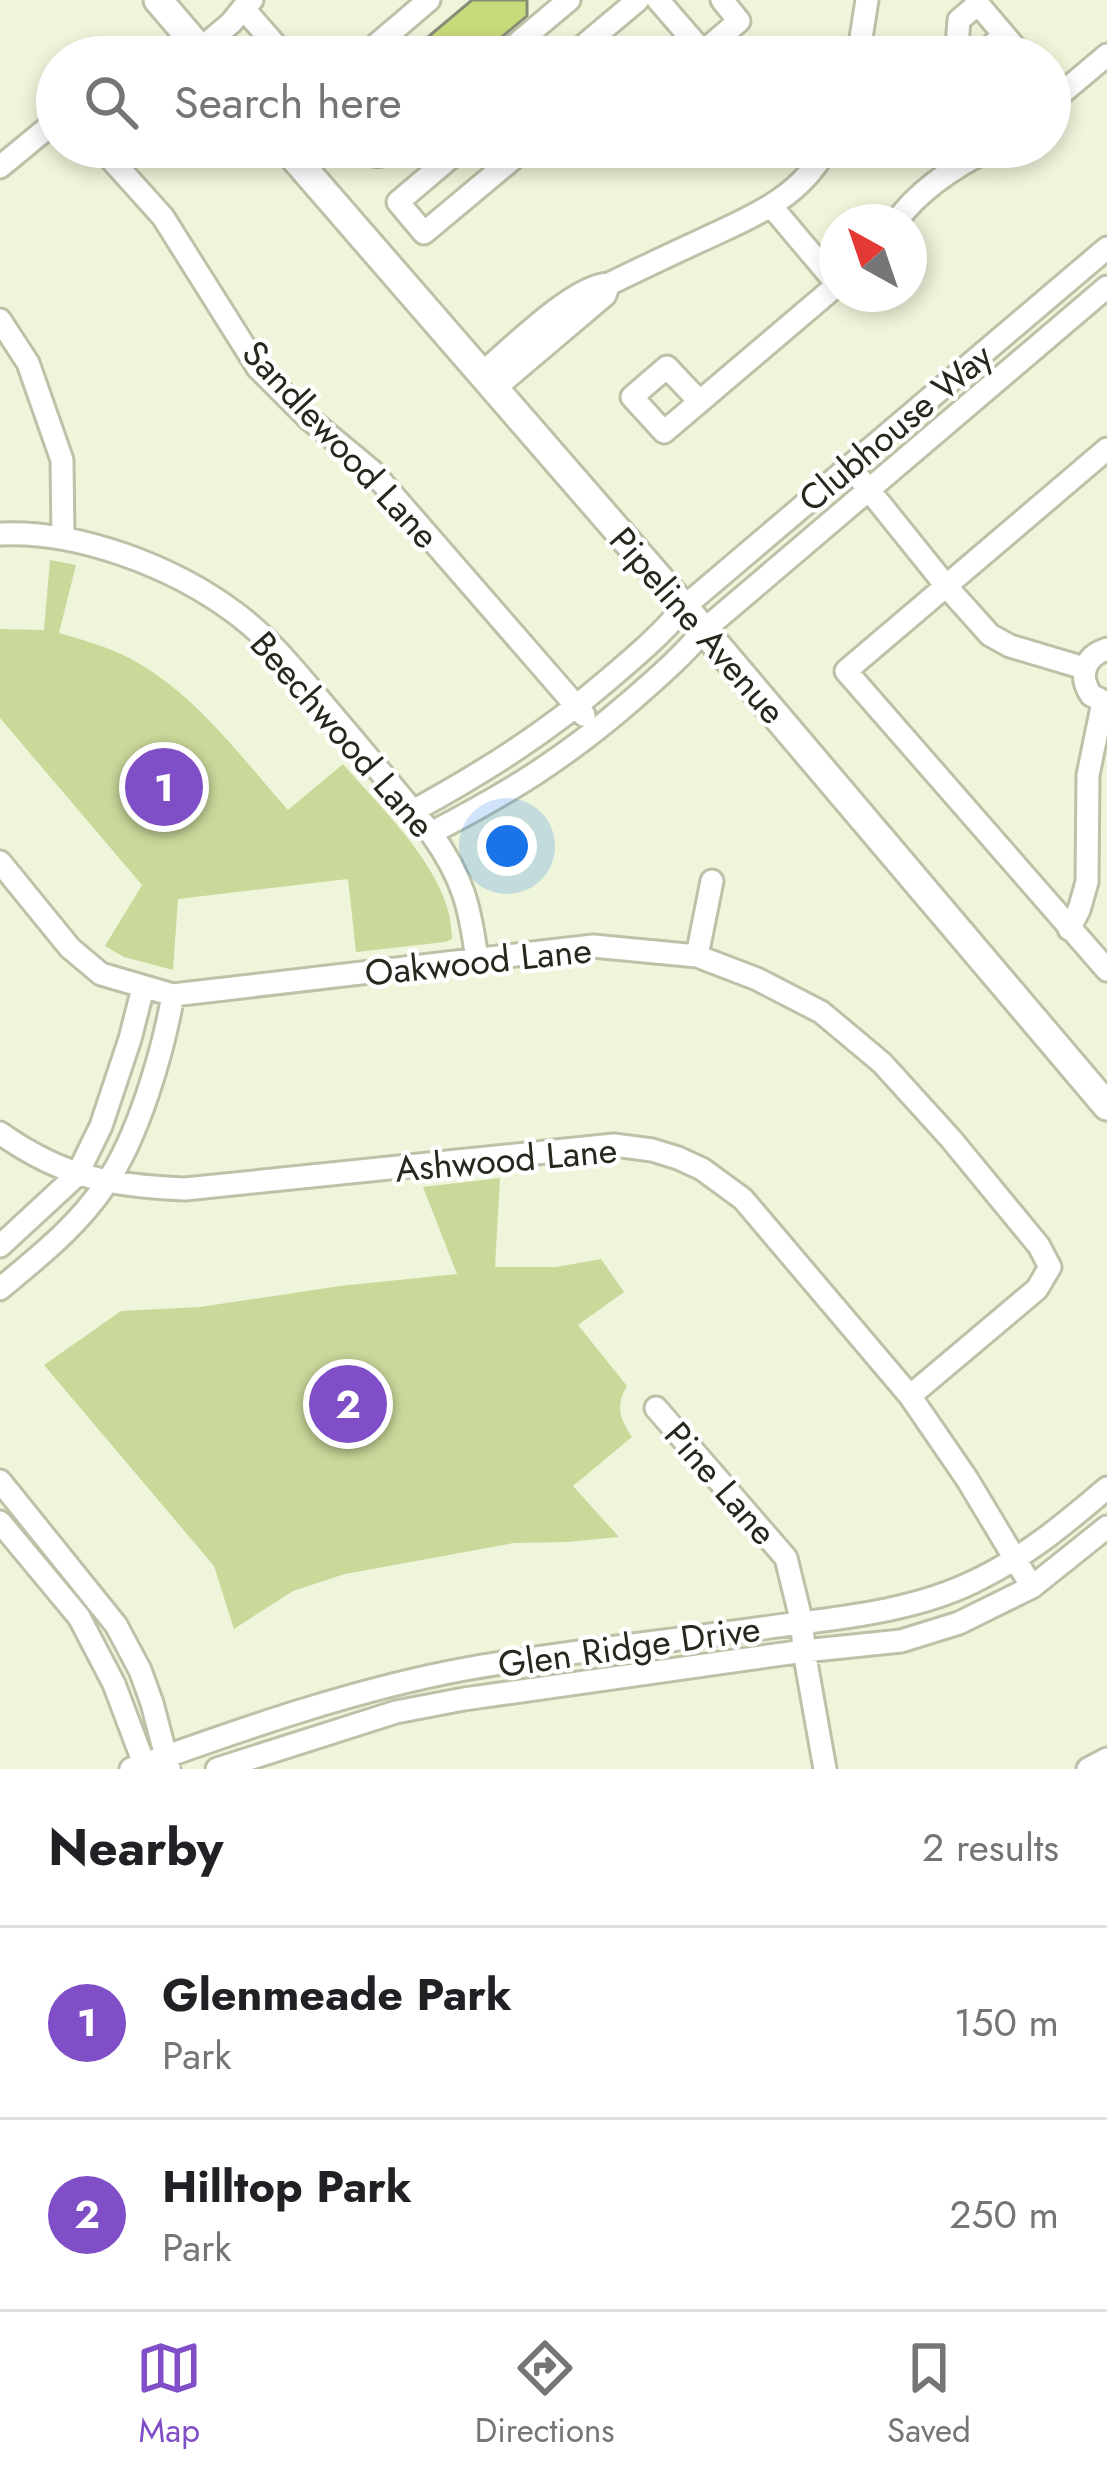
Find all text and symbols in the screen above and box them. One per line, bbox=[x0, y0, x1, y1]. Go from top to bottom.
search box bbox=[36, 36, 1071, 168]
icon: search bbox=[78, 69, 144, 135]
text: Search here bbox=[174, 70, 402, 135]
north arrow bbox=[819, 204, 927, 312]
street label: Sandlewood Lane bbox=[231, 328, 451, 560]
street label: Clubhouse Way bbox=[787, 330, 1003, 524]
street label: Pipeline Avenue bbox=[598, 515, 798, 735]
street label: Beechwood Lane bbox=[239, 619, 447, 849]
pin: 1 bbox=[125, 742, 203, 832]
your location bbox=[477, 816, 537, 876]
street label: Oakwood Lane bbox=[362, 923, 594, 999]
street label: Ashwood Lane bbox=[393, 1123, 619, 1195]
pin: 2 bbox=[309, 1359, 387, 1449]
street label: Pine Lane bbox=[653, 1410, 789, 1556]
street label: Glen Ridge Drive bbox=[494, 1602, 764, 1690]
text: Nearby bbox=[48, 1810, 223, 1884]
text: 2 results bbox=[922, 1819, 1059, 1876]
text: Glenmeade Park bbox=[162, 1962, 512, 2027]
text: 1 bbox=[77, 1994, 97, 2051]
text: 150 m bbox=[954, 1994, 1059, 2051]
text: Park bbox=[162, 2027, 232, 2084]
text: Hilltop Park bbox=[162, 2154, 412, 2219]
text: 2 bbox=[74, 2186, 100, 2243]
text: 250 m bbox=[949, 2186, 1059, 2243]
text: Park bbox=[162, 2219, 232, 2276]
tab: Map bbox=[136, 2335, 202, 2454]
tab: Directions bbox=[475, 2335, 615, 2454]
tab: Saved bbox=[887, 2335, 971, 2454]

